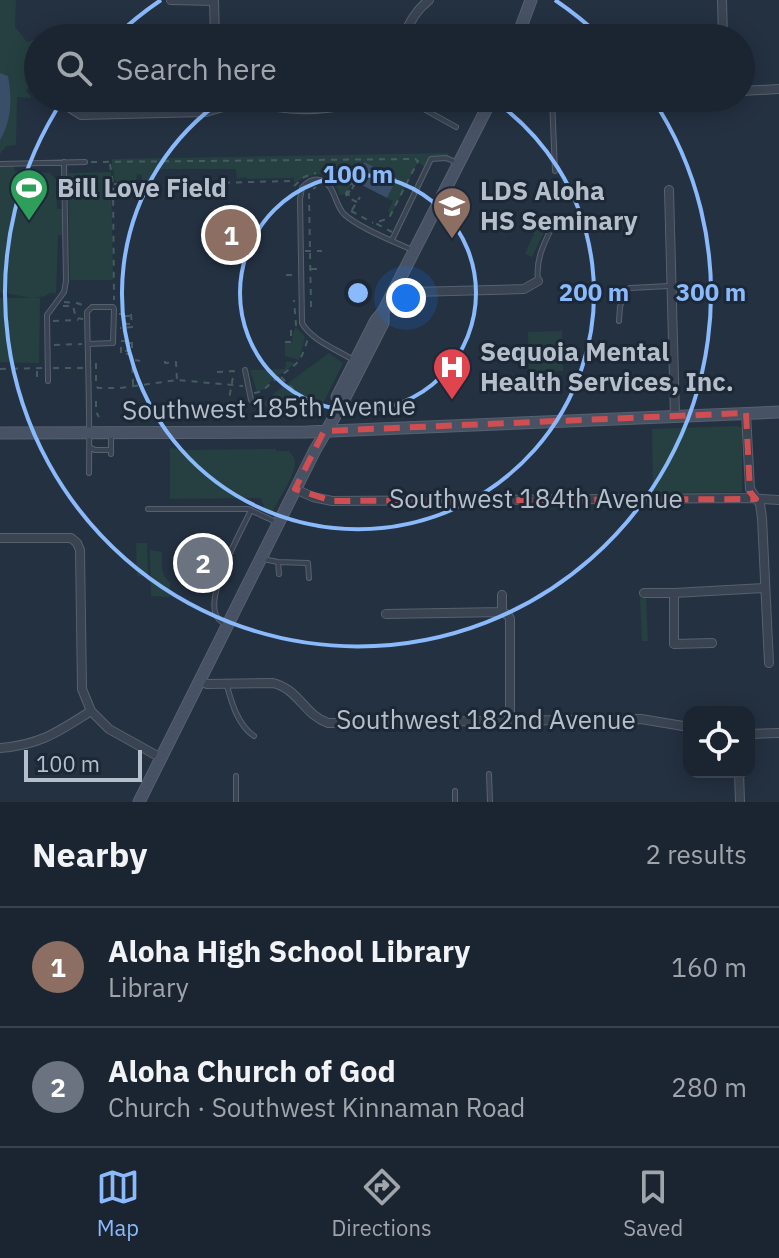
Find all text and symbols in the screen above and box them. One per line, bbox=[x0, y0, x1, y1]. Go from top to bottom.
search box bbox=[24, 24, 755, 112]
icon: search bbox=[52, 46, 96, 90]
text: Search here bbox=[116, 49, 277, 88]
text: 100 m bbox=[323, 158, 393, 190]
sports icon: Bill Love Field bbox=[8, 167, 50, 222]
place label: Bill Love Field bbox=[57, 170, 227, 204]
place label: LDS Aloha HS Seminary bbox=[480, 173, 638, 237]
school or university icon: LDS Aloha HS Seminary bbox=[431, 185, 473, 240]
pin: 1 bbox=[205, 205, 257, 265]
text: 200 m bbox=[559, 276, 629, 308]
text: 300 m bbox=[676, 276, 746, 308]
your location bbox=[386, 278, 426, 318]
centre of rings bbox=[344, 279, 372, 307]
place label: Sequoia Mental Health Services, Inc. bbox=[480, 334, 734, 398]
hospital icon: Sequoia Mental Health Services, Inc. bbox=[431, 346, 473, 401]
street label: Southwest 185th Avenue bbox=[122, 387, 416, 427]
street label: Southwest 184th Avenue bbox=[389, 481, 683, 515]
pin: 2 bbox=[177, 533, 229, 593]
street label: Southwest 182nd Avenue bbox=[336, 702, 636, 736]
map controls bbox=[683, 706, 755, 778]
button: locate bbox=[683, 706, 755, 778]
scale bar bbox=[24, 746, 142, 782]
text: 100 m bbox=[36, 749, 100, 778]
text: Nearby bbox=[32, 832, 147, 876]
text: 2 results bbox=[645, 837, 747, 871]
text: Aloha High School Library bbox=[108, 931, 470, 970]
text: 1 bbox=[50, 950, 66, 984]
text: 160 m bbox=[671, 950, 747, 984]
text: Library bbox=[108, 970, 189, 1004]
text: Aloha Church of God bbox=[108, 1051, 396, 1090]
text: 2 bbox=[50, 1070, 66, 1104]
text: 280 m bbox=[671, 1070, 747, 1104]
text: Church · Southwest Kinnaman Road bbox=[108, 1090, 525, 1124]
tab: Map bbox=[96, 1165, 140, 1242]
tab: Directions bbox=[332, 1165, 432, 1242]
tab: Saved bbox=[623, 1165, 683, 1242]

